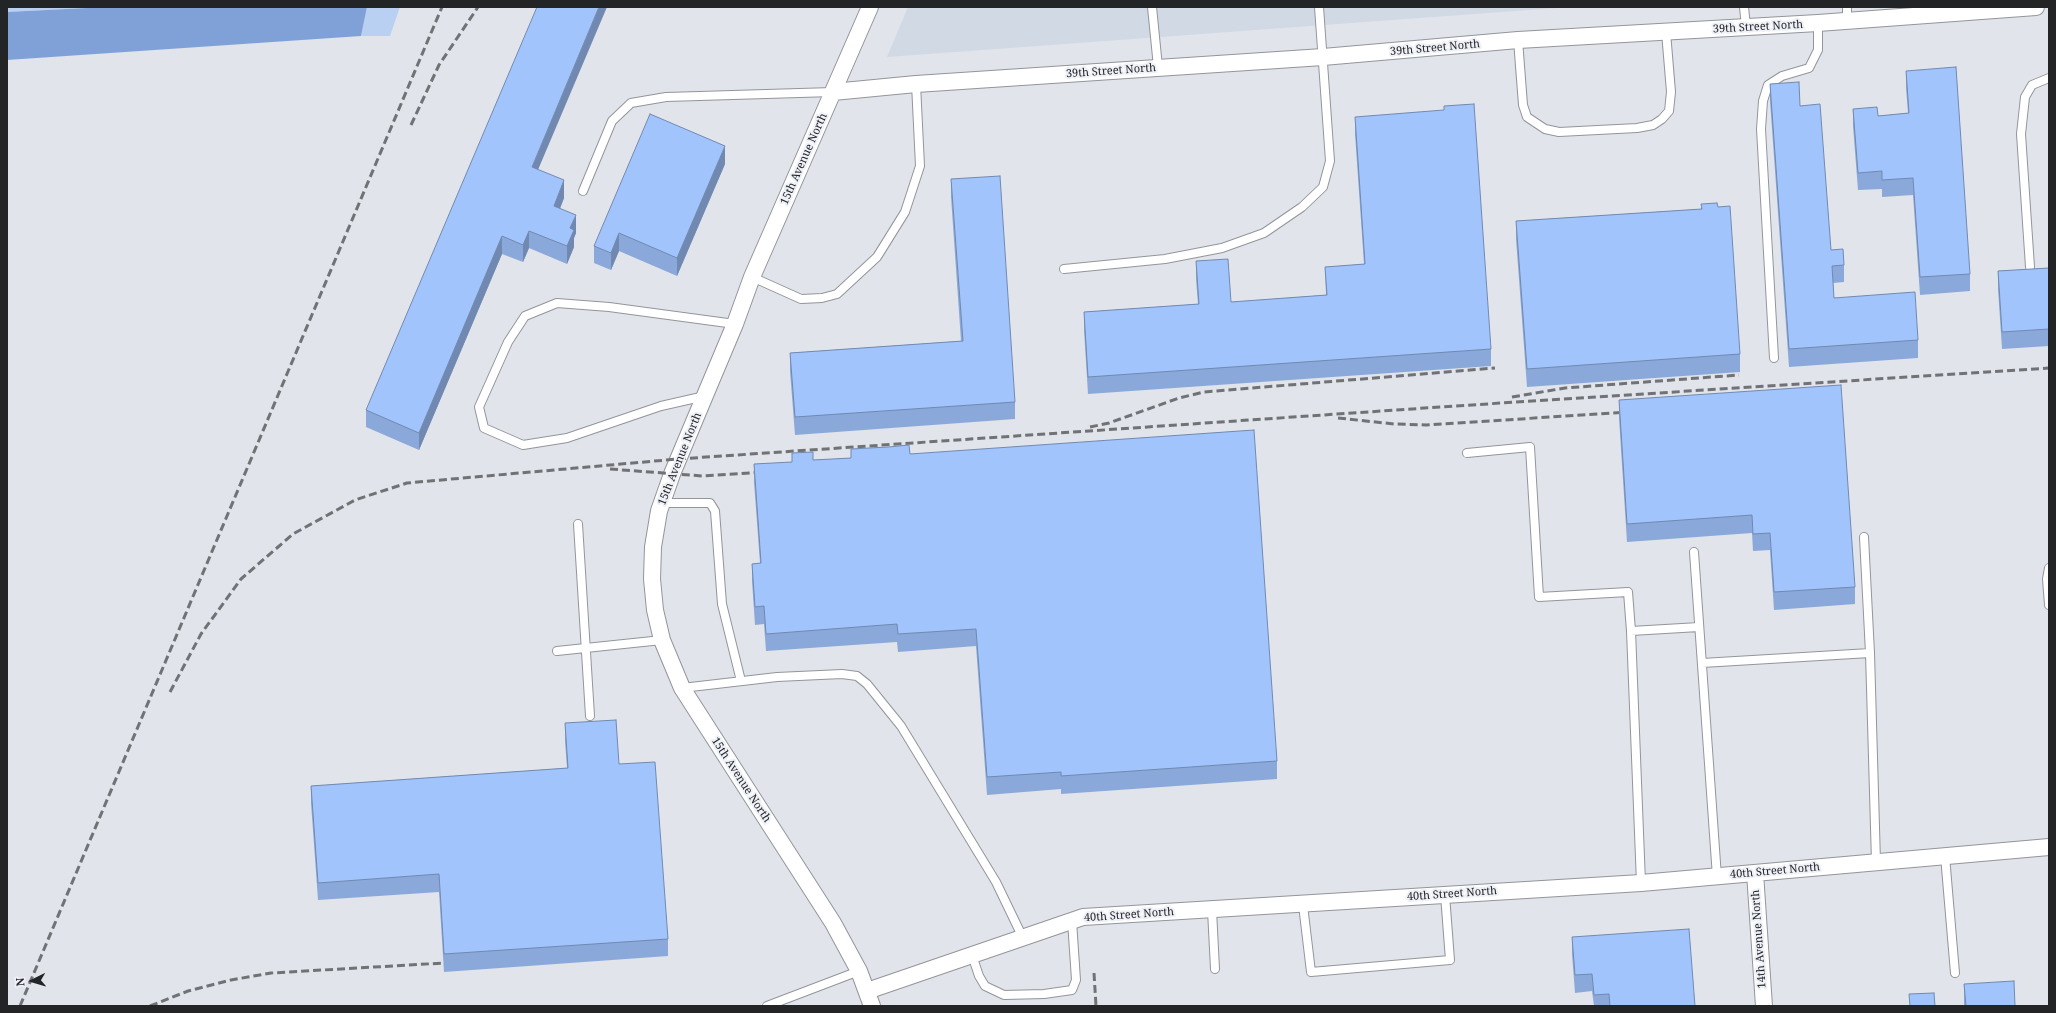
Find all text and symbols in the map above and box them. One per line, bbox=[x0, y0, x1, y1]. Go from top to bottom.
street label: 39th Street North bbox=[1713, 18, 1803, 36]
street label: 39th Street North bbox=[1389, 37, 1481, 59]
street label: 39th Street North bbox=[1065, 61, 1157, 81]
street label: 15th Avenue North bbox=[778, 111, 830, 207]
street label: 15th Avenue North bbox=[655, 411, 705, 507]
street label: 15th Avenue North bbox=[709, 735, 773, 825]
street label: 40th Street North bbox=[1729, 860, 1821, 882]
street label: 40th Street North bbox=[1406, 884, 1498, 904]
street label: 14th Avenue North bbox=[1749, 889, 1769, 989]
street label: 40th Street North bbox=[1083, 905, 1175, 925]
north arrow bbox=[12, 961, 52, 1001]
text: N bbox=[12, 977, 27, 987]

